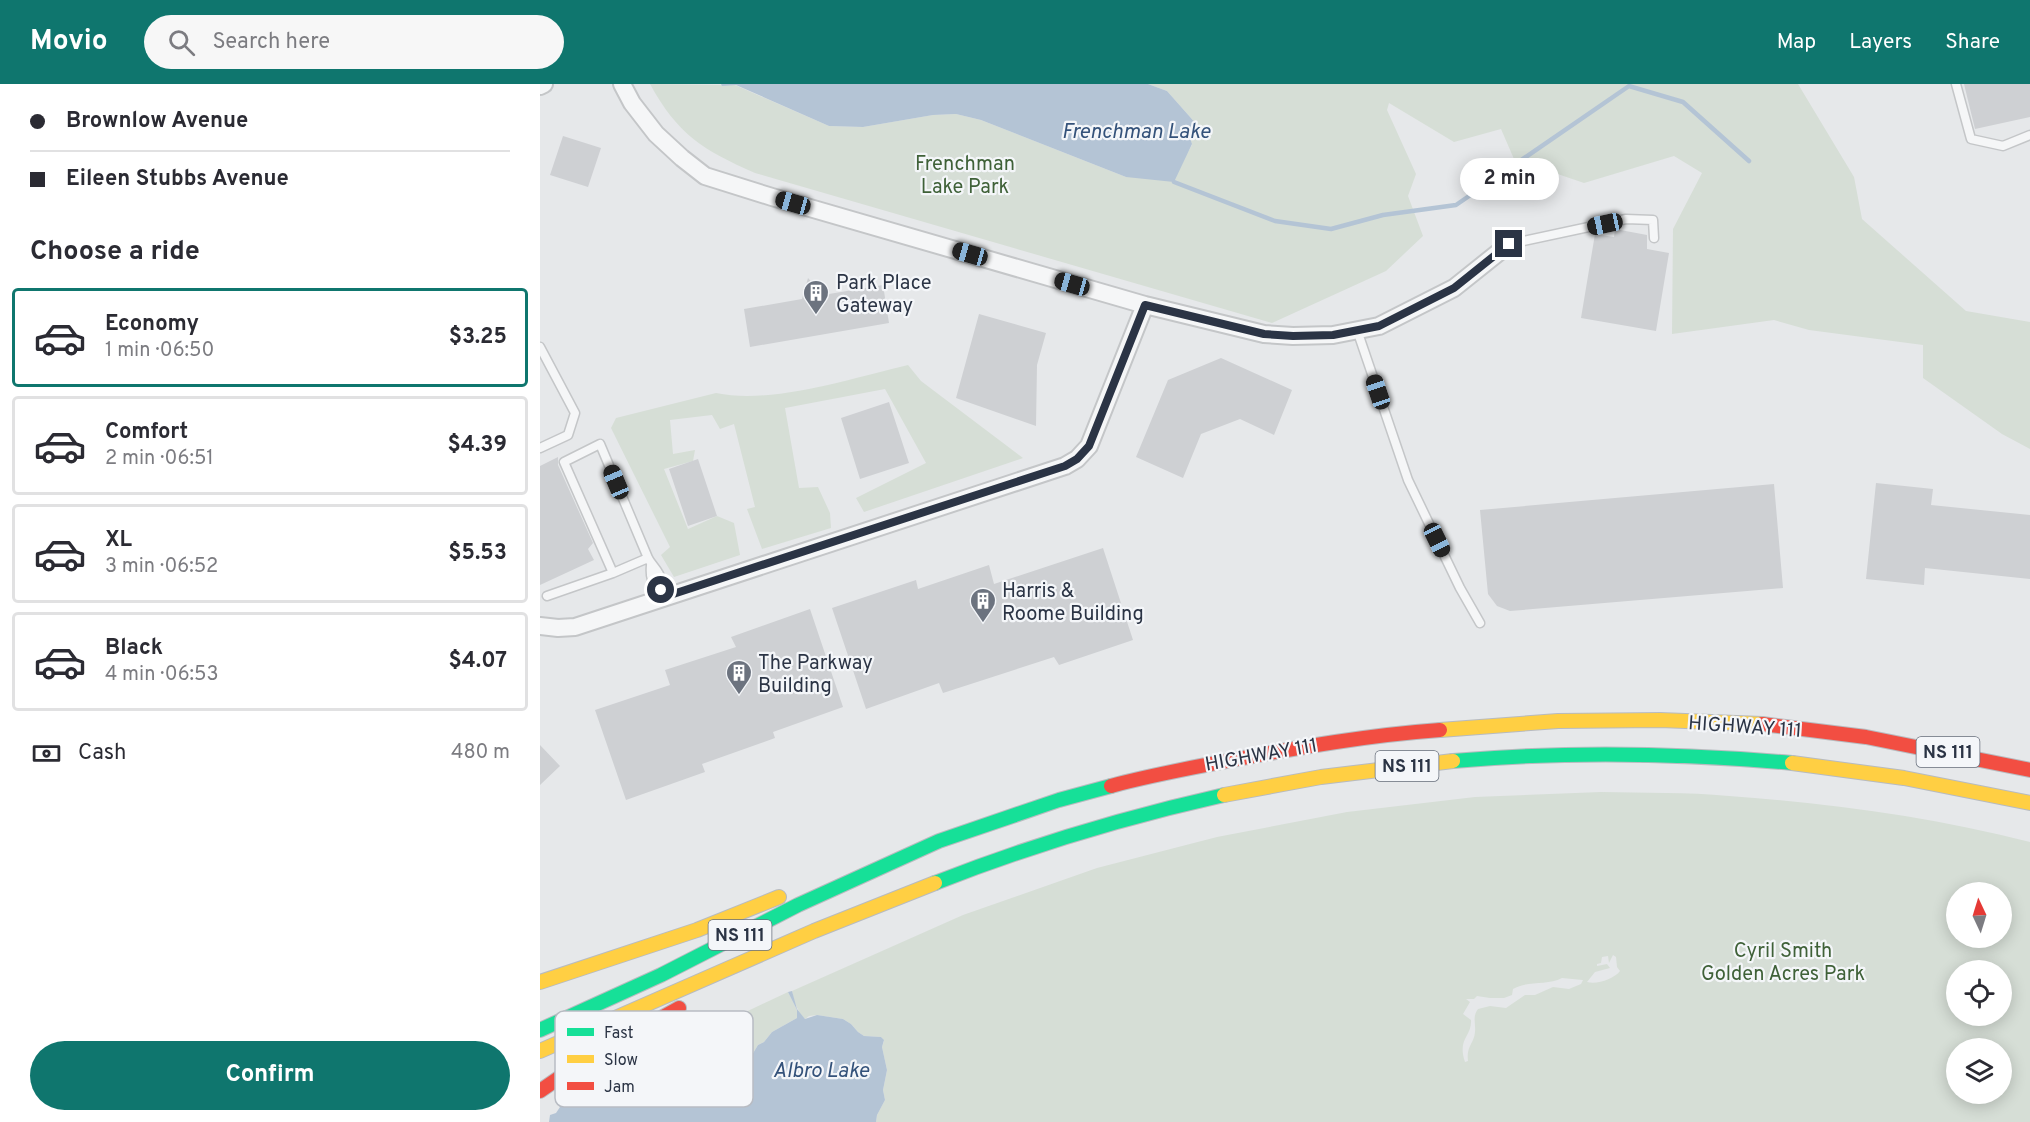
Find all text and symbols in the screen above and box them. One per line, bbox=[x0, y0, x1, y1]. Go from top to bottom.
search box bbox=[144, 15, 564, 69]
text: Movio bbox=[30, 24, 108, 60]
icon: search bbox=[165, 26, 198, 59]
text: Search here bbox=[213, 29, 330, 56]
text: Map bbox=[1777, 29, 1816, 56]
text: Layers bbox=[1849, 29, 1912, 56]
text: Share bbox=[1945, 29, 2000, 56]
text: Brownlow Avenue bbox=[66, 108, 248, 135]
water label: Frenchman Lake bbox=[1062, 119, 1211, 146]
park label: Frenchman Lake Park bbox=[915, 152, 1015, 201]
callout: 2 min bbox=[1460, 157, 1558, 199]
text: Eileen Stubbs Avenue bbox=[66, 166, 289, 193]
text: 2 min bbox=[1483, 166, 1536, 192]
car bbox=[773, 189, 813, 217]
car bbox=[1586, 211, 1624, 237]
route end bbox=[1495, 230, 1522, 257]
text: Choose a ride bbox=[30, 235, 200, 269]
car bbox=[950, 240, 990, 268]
car bbox=[1052, 270, 1092, 298]
place label: Park Place Gateway bbox=[836, 271, 932, 320]
building icon: Park Place Gateway bbox=[801, 278, 831, 316]
icon: car bbox=[33, 311, 87, 365]
text: Economy bbox=[105, 311, 199, 338]
text: $3.25 bbox=[449, 324, 507, 351]
text: 1 min · 06:50 bbox=[105, 338, 214, 364]
car bbox=[1364, 372, 1392, 412]
icon: car bbox=[33, 419, 87, 473]
text: Comfort bbox=[105, 419, 188, 446]
text: $4.39 bbox=[448, 432, 507, 459]
text: 2 min · 06:51 bbox=[105, 446, 214, 472]
car bbox=[601, 462, 631, 502]
car bbox=[1421, 520, 1453, 560]
icon: car bbox=[33, 527, 87, 581]
text: XL bbox=[105, 527, 132, 554]
text: $5.53 bbox=[448, 540, 507, 567]
text: 3 min · 06:52 bbox=[105, 554, 218, 580]
route start bbox=[647, 576, 674, 603]
place label: Harris & Roome Building bbox=[1002, 579, 1144, 628]
building icon: Harris & Roome Building bbox=[968, 586, 998, 624]
icon: car bbox=[33, 635, 87, 689]
text: Black bbox=[105, 635, 163, 662]
text: $4.07 bbox=[448, 648, 507, 675]
place label: The Parkway Building bbox=[758, 651, 873, 700]
building icon: The Parkway Building bbox=[724, 658, 754, 696]
text: 4 min · 06:53 bbox=[105, 662, 219, 688]
street label: HIGHWAY 111 bbox=[1687, 711, 1803, 745]
street label: HIGHWAY 111 bbox=[1203, 733, 1320, 779]
icon: cash bbox=[30, 737, 63, 770]
road number: NS 111 bbox=[1916, 737, 1980, 767]
text: Cash bbox=[78, 740, 127, 767]
text: 480 m bbox=[451, 740, 510, 766]
road number: NS 111 bbox=[1376, 751, 1438, 781]
north arrow bbox=[1946, 882, 2012, 948]
map controls bbox=[1946, 882, 2012, 1104]
road number: NS 111 bbox=[708, 920, 772, 950]
park label: Cyril Smith Golden Acres Park bbox=[1701, 939, 1865, 988]
button: locate bbox=[1946, 960, 2012, 1026]
legend bbox=[555, 1011, 753, 1107]
text: Fast bbox=[604, 1024, 634, 1044]
button: layers bbox=[1946, 1038, 2012, 1104]
button: Confirm bbox=[30, 1041, 510, 1110]
text: Slow bbox=[604, 1051, 638, 1071]
water label: Albro Lake bbox=[773, 1058, 870, 1085]
text: Jam bbox=[604, 1078, 635, 1098]

